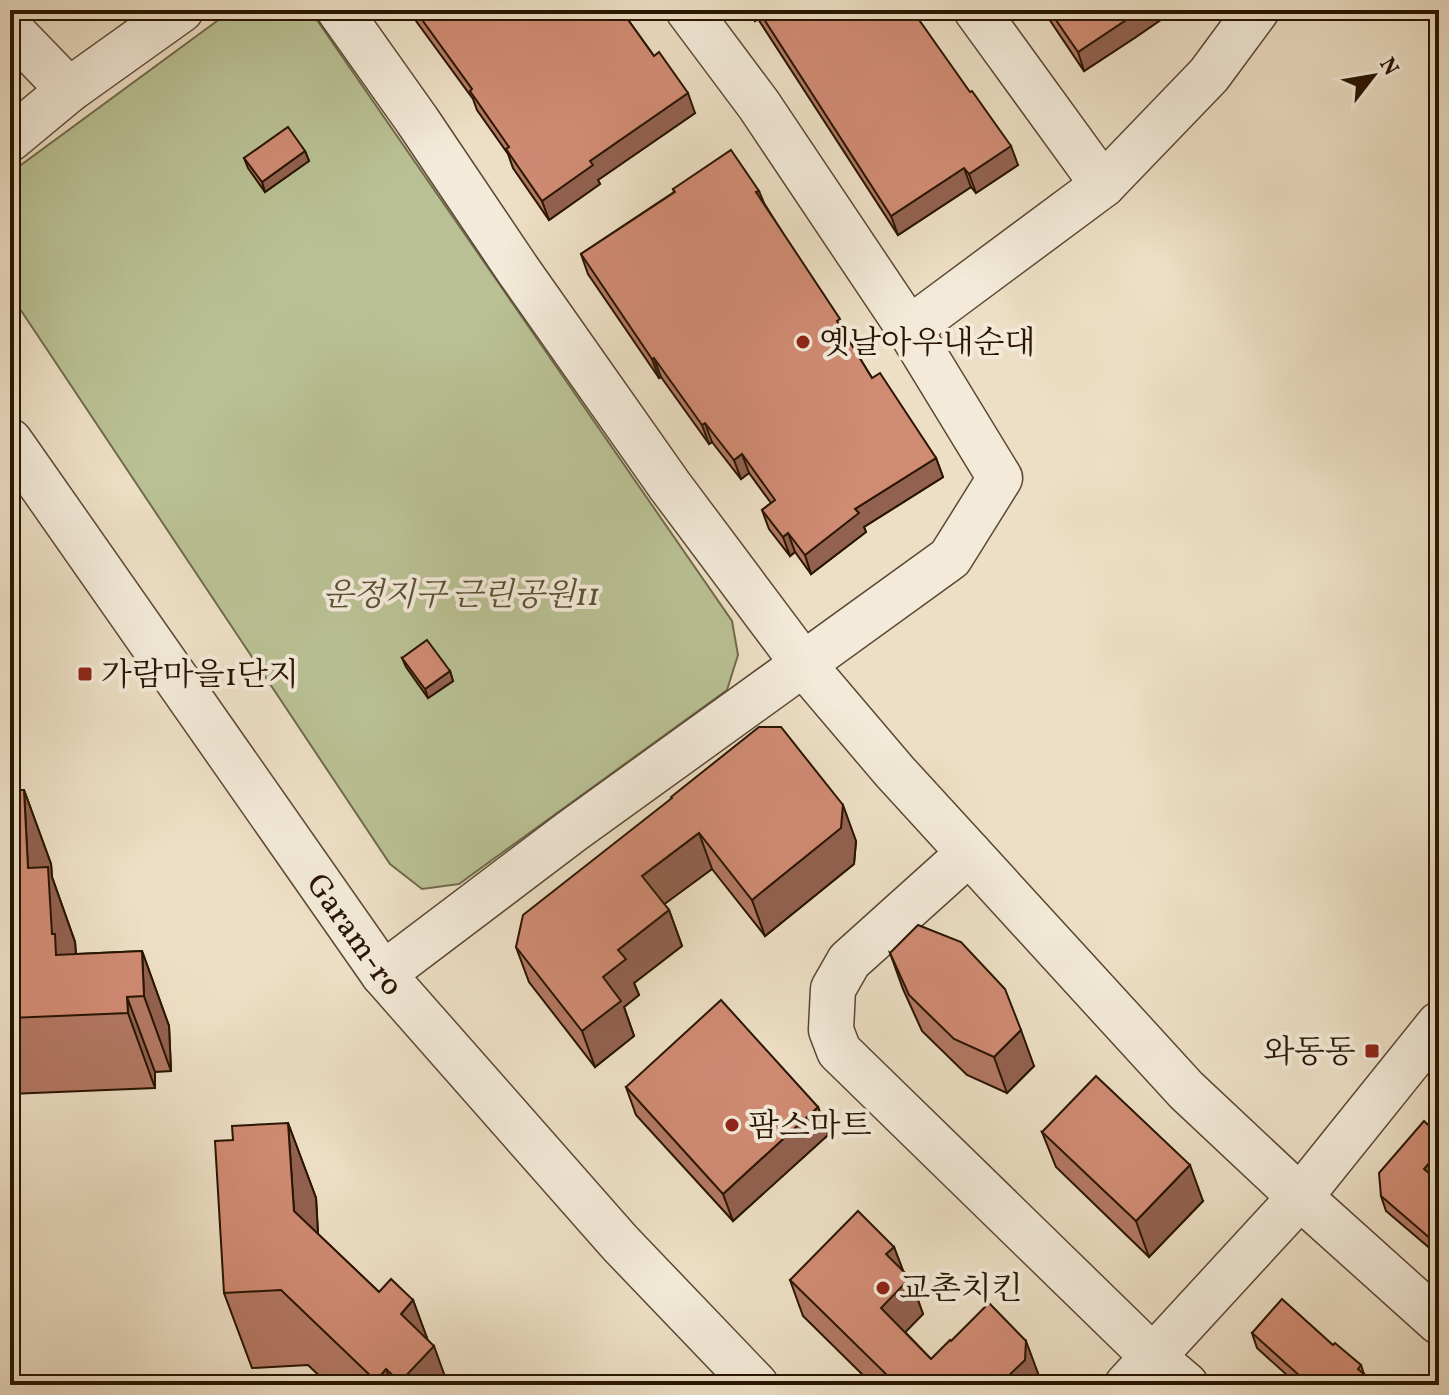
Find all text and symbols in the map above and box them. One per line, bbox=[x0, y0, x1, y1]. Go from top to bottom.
north arrow bbox=[1333, 36, 1413, 116]
text: N bbox=[1371, 52, 1405, 82]
place label: 옛날아우내순대 bbox=[819, 323, 1035, 367]
marker: 옛날아우내순대 bbox=[794, 333, 812, 351]
park label: 운정지구 근린공원11 bbox=[322, 575, 600, 619]
place label: 가람마을1단지 bbox=[101, 655, 299, 699]
marker: 가람마을1단지 bbox=[76, 665, 94, 683]
street label: Garam-ro bbox=[294, 866, 412, 1007]
place label: 와동동 bbox=[1263, 1032, 1356, 1076]
marker: 와동동 bbox=[1363, 1042, 1381, 1060]
place label: 팜스마트 bbox=[748, 1106, 872, 1150]
marker: 팜스마트 bbox=[723, 1116, 741, 1134]
place label: 교촌치킨 bbox=[899, 1269, 1023, 1313]
marker: 교촌치킨 bbox=[874, 1279, 892, 1297]

